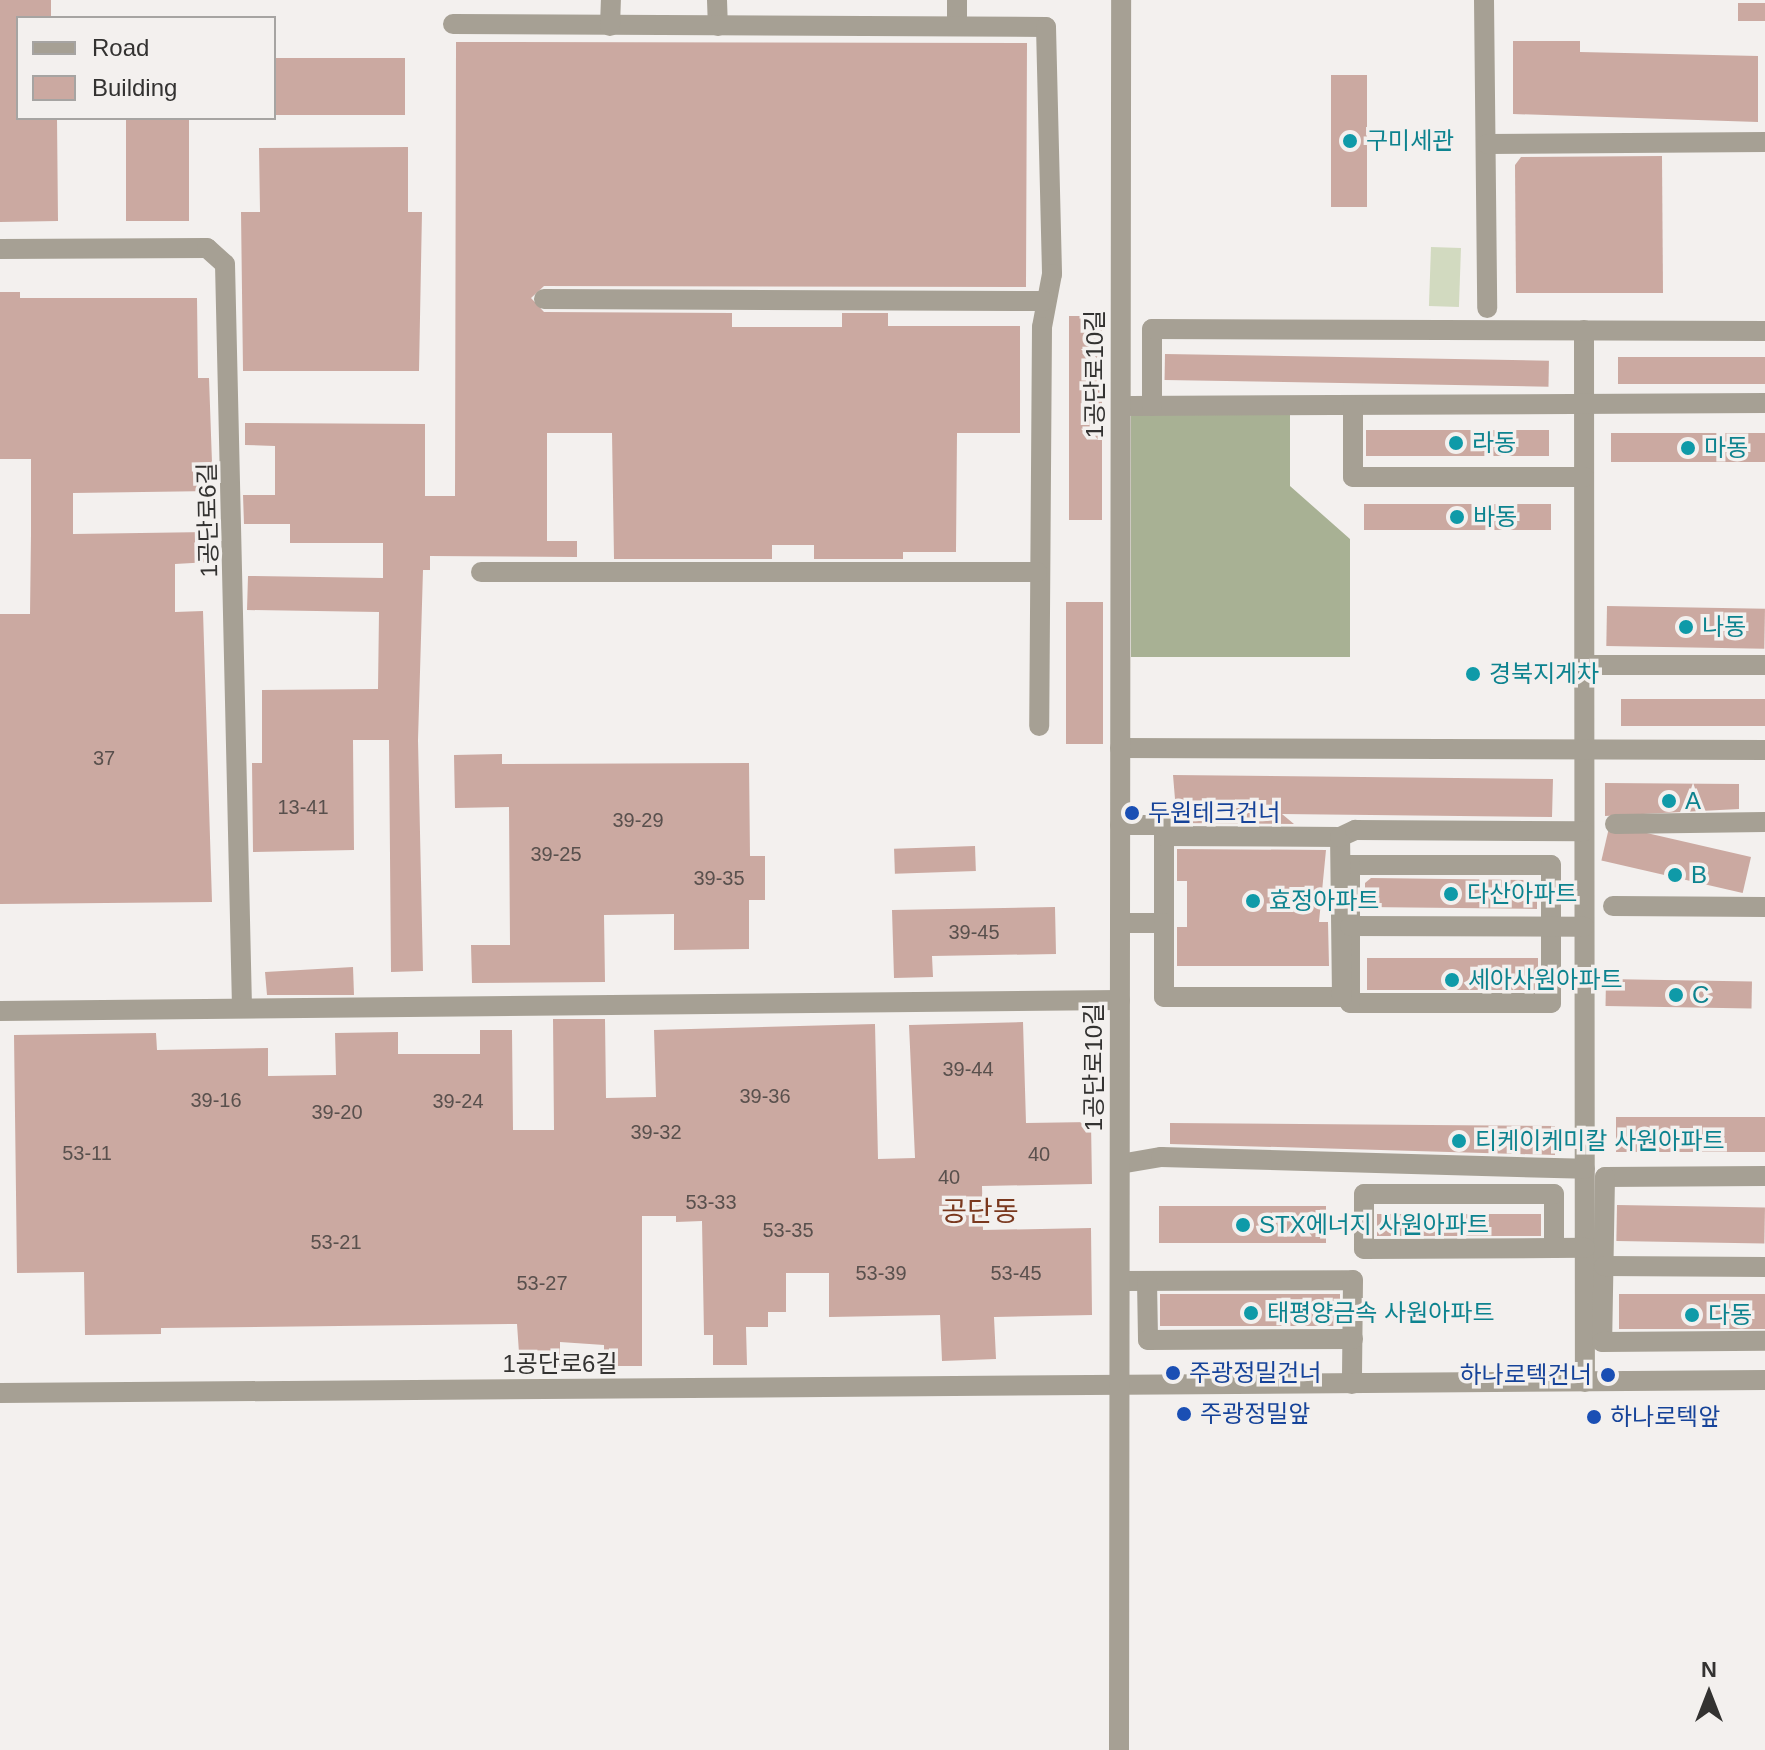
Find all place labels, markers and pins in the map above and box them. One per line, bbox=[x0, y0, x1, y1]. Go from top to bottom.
place label: 구미세관 bbox=[1366, 127, 1454, 155]
marker: 구미세관 bbox=[1341, 132, 1359, 150]
place label: 라동 bbox=[1472, 429, 1516, 457]
marker: 라동 bbox=[1447, 434, 1465, 452]
place label: 마동 bbox=[1704, 434, 1748, 462]
marker: 마동 bbox=[1679, 439, 1697, 457]
place label: 바동 bbox=[1473, 503, 1517, 531]
marker: 바동 bbox=[1448, 508, 1466, 526]
place label: 나동 bbox=[1702, 613, 1746, 641]
marker: 나동 bbox=[1677, 618, 1695, 636]
place label: 경북지게차 bbox=[1489, 660, 1599, 688]
marker: 경북지게차 bbox=[1464, 665, 1482, 683]
place label: A bbox=[1685, 787, 1701, 815]
marker: A bbox=[1660, 792, 1678, 810]
place label: 두원테크건너 bbox=[1148, 799, 1280, 827]
marker: 두원테크건너 bbox=[1123, 804, 1141, 822]
place label: B bbox=[1691, 861, 1707, 889]
marker: B bbox=[1666, 866, 1684, 884]
place label: 다산아파트 bbox=[1467, 880, 1577, 908]
marker: 다산아파트 bbox=[1442, 885, 1460, 903]
place label: 효정아파트 bbox=[1269, 887, 1379, 915]
marker: 효정아파트 bbox=[1244, 892, 1262, 910]
place label: 세아사원아파트 bbox=[1468, 966, 1623, 994]
marker: 세아사원아파트 bbox=[1443, 971, 1461, 989]
place label: C bbox=[1692, 981, 1709, 1009]
marker: C bbox=[1667, 986, 1685, 1004]
place label: 티케이케미칼 사원아파트 bbox=[1475, 1127, 1725, 1155]
marker: 티케이케미칼 사원아파트 bbox=[1450, 1132, 1468, 1150]
place label: STX에너지 사원아파트 bbox=[1259, 1211, 1489, 1239]
marker: STX에너지 사원아파트 bbox=[1234, 1216, 1252, 1234]
place label: 태평양금속 사원아파트 bbox=[1267, 1299, 1494, 1327]
place label: 다동 bbox=[1708, 1301, 1752, 1329]
marker: 태평양금속 사원아파트 bbox=[1242, 1304, 1260, 1322]
marker: 다동 bbox=[1683, 1306, 1701, 1324]
place label: 주광정밀건너 bbox=[1189, 1359, 1321, 1387]
place label: 하나로텍건너 bbox=[1460, 1361, 1592, 1389]
marker: 주광정밀건너 bbox=[1164, 1364, 1182, 1382]
marker: 하나로텍건너 bbox=[1599, 1366, 1617, 1384]
place label: 주광정밀앞 bbox=[1200, 1400, 1310, 1428]
place label: 하나로텍앞 bbox=[1610, 1403, 1720, 1431]
marker: 주광정밀앞 bbox=[1175, 1405, 1193, 1423]
marker: 하나로텍앞 bbox=[1585, 1408, 1603, 1426]

